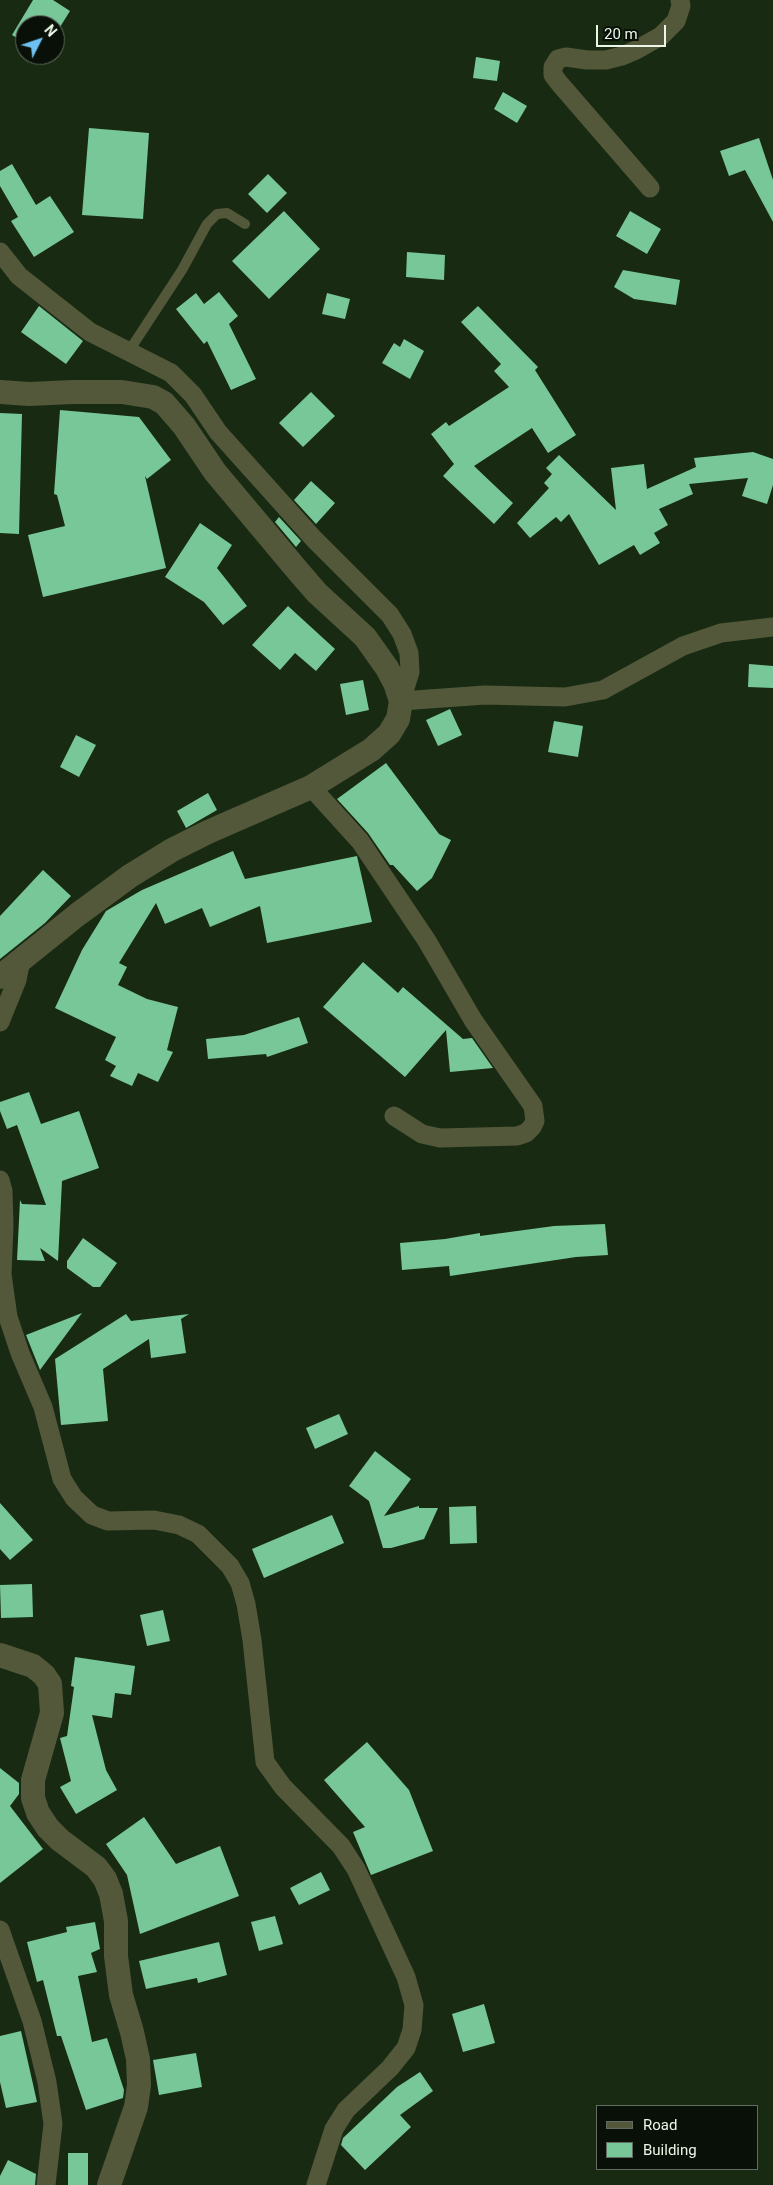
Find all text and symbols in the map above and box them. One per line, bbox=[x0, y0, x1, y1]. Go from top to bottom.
north arrow bbox=[15, 15, 65, 65]
scale bar bbox=[598, 15, 668, 47]
text: N bbox=[41, 22, 60, 40]
text: 20 m bbox=[604, 25, 638, 43]
legend bbox=[596, 2105, 758, 2170]
text: Road bbox=[643, 2116, 677, 2134]
text: Building bbox=[643, 2141, 697, 2159]

